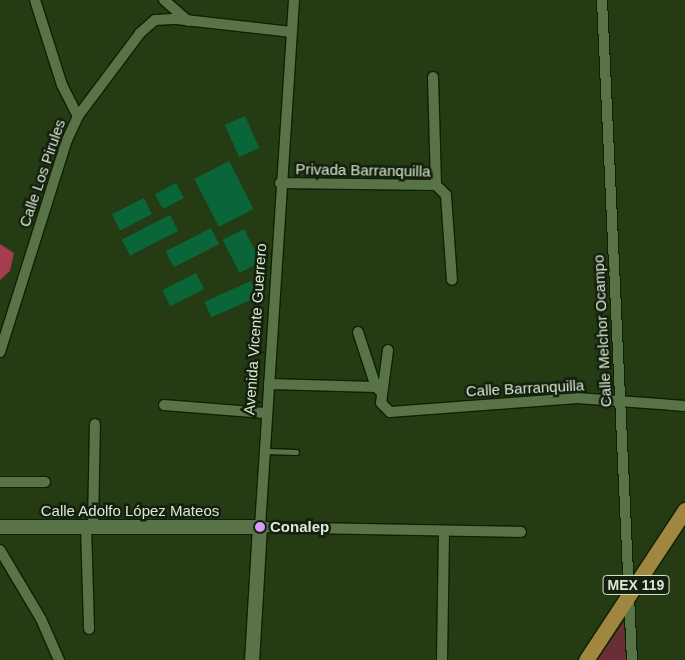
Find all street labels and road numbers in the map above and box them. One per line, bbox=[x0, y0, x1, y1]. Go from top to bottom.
street label: Calle Los Pirules bbox=[15, 117, 69, 229]
street label: Privada Barranquilla bbox=[295, 160, 431, 180]
street label: Avenida Vicente Guerrero bbox=[240, 243, 270, 415]
street label: Calle Melchor Ocampo bbox=[589, 254, 615, 408]
street label: Calle Barranquilla bbox=[465, 376, 585, 400]
street label: Calle Adolfo López Mateos bbox=[40, 502, 220, 520]
road number: MEX 119 bbox=[602, 574, 670, 596]

